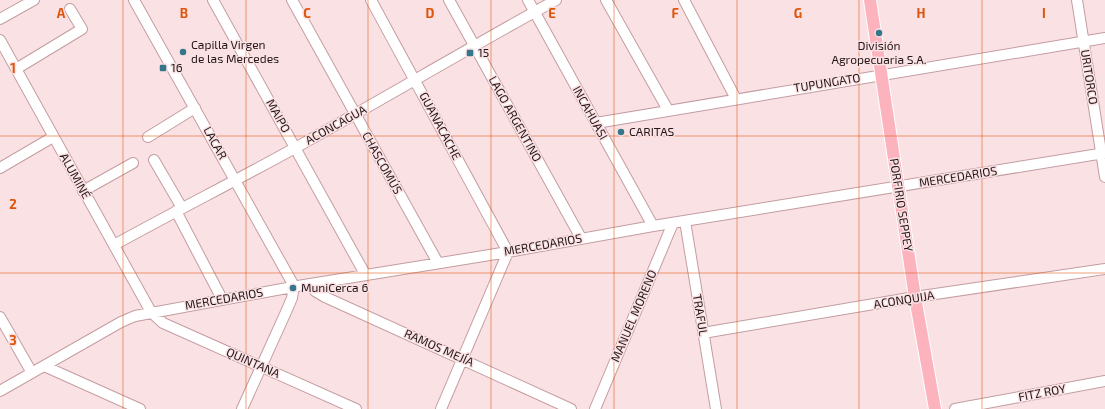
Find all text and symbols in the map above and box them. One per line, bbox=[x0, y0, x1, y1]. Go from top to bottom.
text: A bbox=[57, 5, 66, 21]
text: B bbox=[180, 5, 188, 21]
text: C bbox=[303, 5, 311, 21]
text: D bbox=[426, 5, 435, 21]
text: E bbox=[548, 5, 556, 21]
text: F bbox=[671, 5, 679, 21]
text: G bbox=[794, 5, 802, 21]
text: H bbox=[917, 5, 926, 21]
text: I bbox=[1042, 5, 1046, 21]
marker: División Agropecuaria S.A. bbox=[874, 28, 884, 38]
place label: Capilla Virgen de las Mercedes bbox=[191, 37, 279, 65]
place label: División Agropecuaria S.A. bbox=[831, 38, 927, 66]
place label: 15 bbox=[478, 45, 489, 59]
marker: Capilla Virgen de las Mercedes bbox=[178, 47, 188, 57]
marker: 15 bbox=[465, 48, 475, 58]
street label: URITORCO bbox=[1079, 48, 1101, 105]
text: 1 bbox=[10, 60, 16, 76]
place label: 16 bbox=[171, 60, 183, 74]
marker: 16 bbox=[158, 63, 168, 73]
street label: TUPUNGATO bbox=[792, 70, 861, 94]
street label: LAGO ARGENTINO bbox=[487, 73, 545, 164]
street label: INCAHUASI bbox=[570, 83, 611, 142]
street label: GUANACACHE bbox=[417, 89, 465, 162]
street label: MAIPO bbox=[264, 96, 294, 135]
street label: ACONCAGUA bbox=[302, 101, 369, 147]
street label: LACAR bbox=[201, 124, 231, 161]
place label: CARITAS bbox=[629, 124, 675, 138]
marker: CARITAS bbox=[616, 127, 626, 137]
street label: CHASCOMÚS bbox=[360, 129, 406, 196]
street label: ALUMINÉ bbox=[58, 150, 94, 201]
street label: PORFIRIO SEPPEY bbox=[888, 157, 916, 253]
street label: MERCEDARIOS bbox=[918, 163, 998, 189]
text: 2 bbox=[9, 196, 17, 212]
street label: MERCEDARIOS bbox=[503, 230, 583, 258]
street label: MANUEL MORENO bbox=[607, 267, 659, 364]
place label: MuniCerca 6 bbox=[301, 280, 368, 294]
marker: MuniCerca 6 bbox=[288, 283, 298, 293]
street label: MERCEDARIOS bbox=[184, 284, 264, 312]
street label: ACONQUIJA bbox=[872, 287, 936, 312]
street label: TRAFUL bbox=[691, 293, 711, 337]
street label: RAMOS MEJÍA bbox=[402, 325, 477, 369]
text: 3 bbox=[9, 332, 17, 348]
street label: QUINTANA bbox=[224, 344, 283, 381]
street label: FITZ ROY bbox=[1017, 381, 1067, 403]

